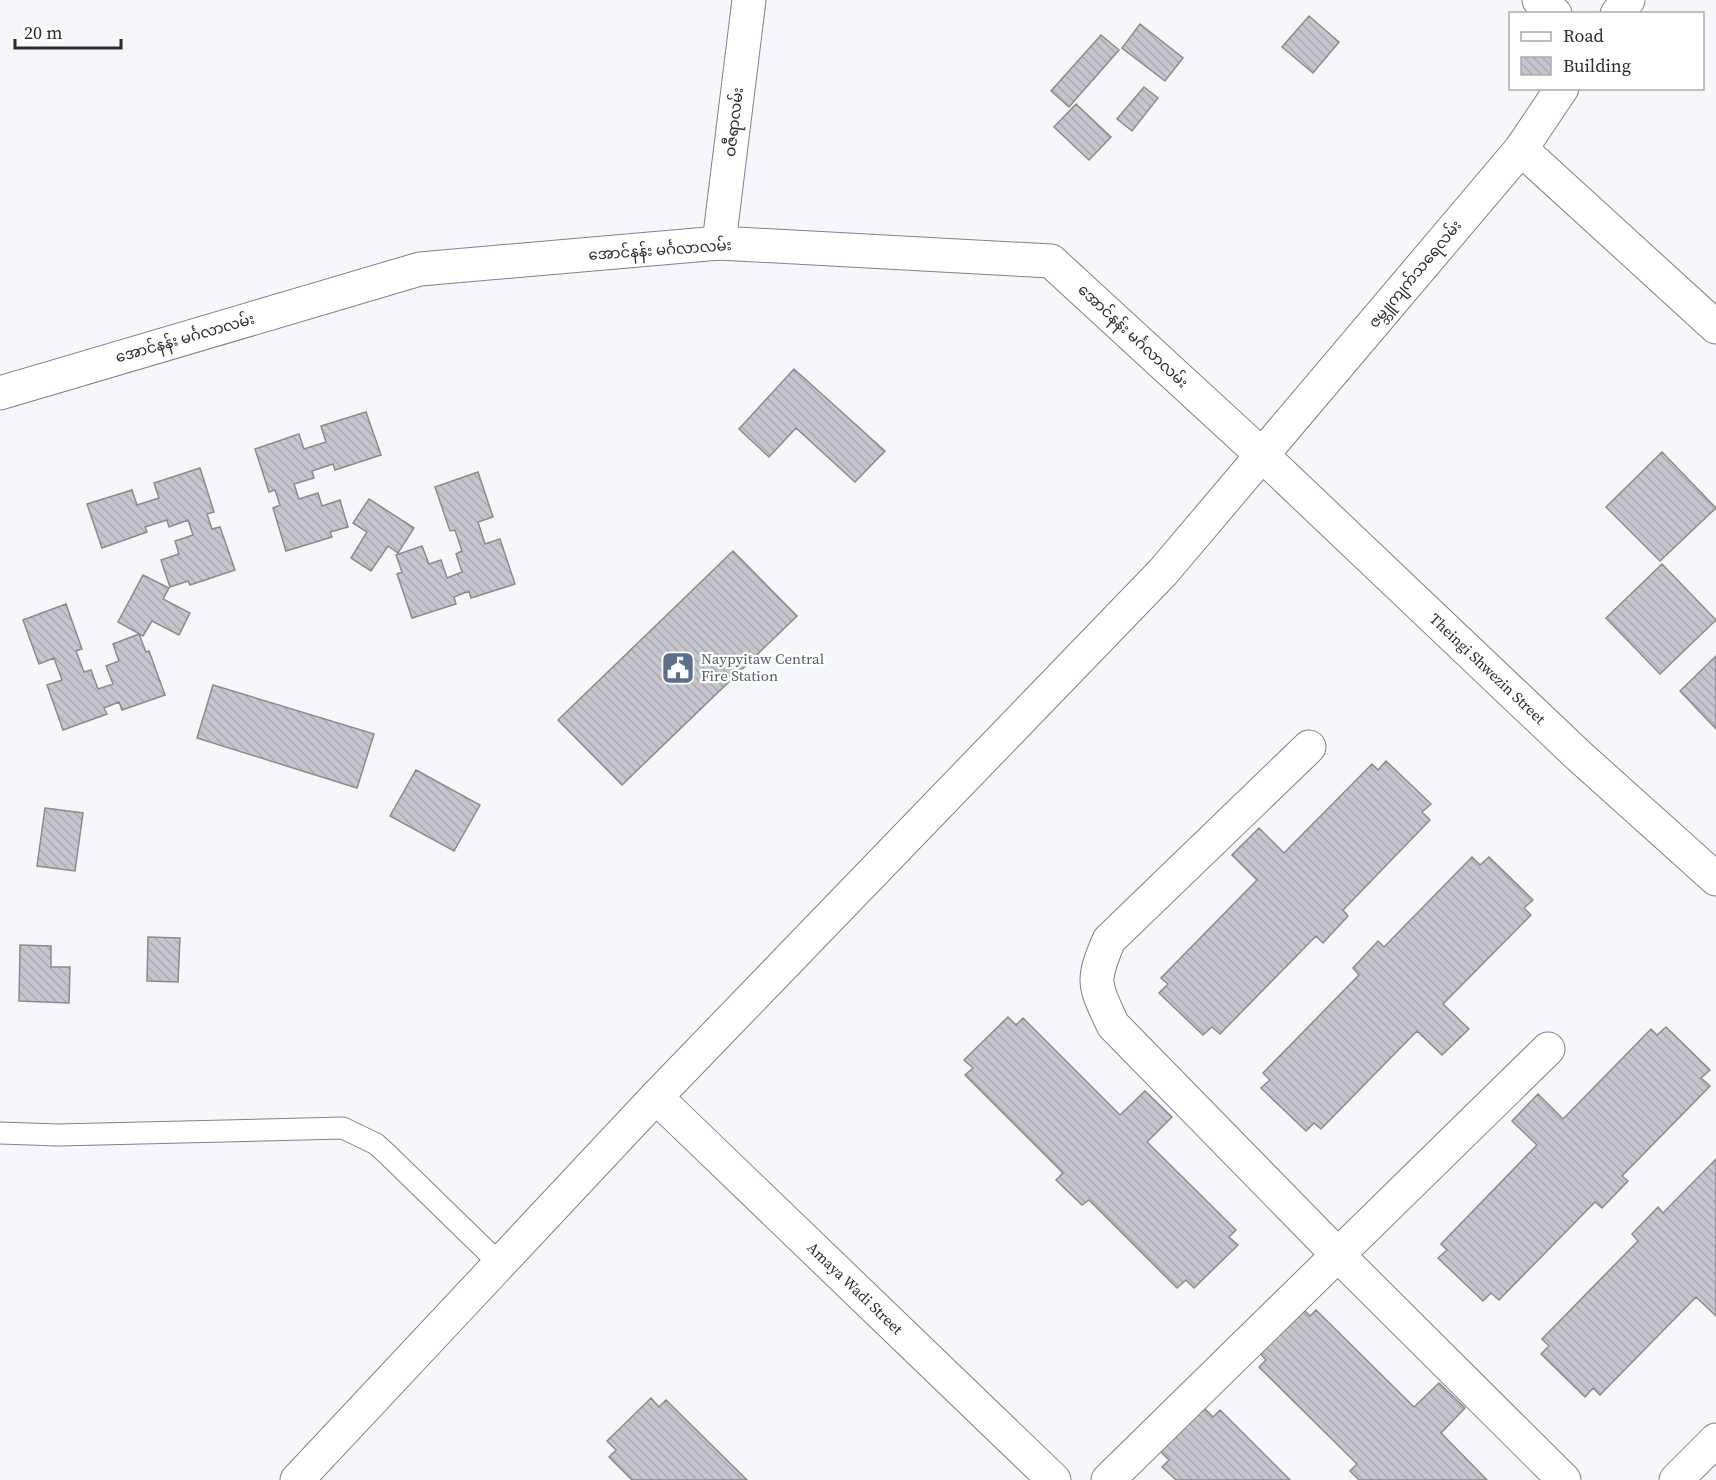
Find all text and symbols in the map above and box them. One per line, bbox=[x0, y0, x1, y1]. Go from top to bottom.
scale bar bbox=[15, 12, 122, 50]
legend bbox=[1509, 12, 1704, 90]
text: 20 m bbox=[24, 20, 62, 45]
text: Road bbox=[1563, 23, 1604, 48]
text: Building bbox=[1563, 53, 1631, 78]
street label: ဝဇီရာလမ်း bbox=[719, 86, 750, 158]
street label: ဇမ္ဘူကျက်သရေလမ်း bbox=[1363, 215, 1468, 333]
street label: အောင်နန်း မင်္ဂလာလမ်း bbox=[588, 234, 733, 267]
street label: အောင်နန်း မင်္ဂလာလမ်း bbox=[1072, 279, 1193, 394]
street label: အောင်နန်း မင်္ဂလာလမ်း bbox=[113, 308, 257, 369]
street label: Theingi Shwezin Street bbox=[1425, 608, 1550, 729]
place label: Naypyitaw Central Fire Station bbox=[701, 648, 825, 686]
public building icon: Naypyitaw Central Fire Station bbox=[660, 650, 696, 686]
street label: Amaya Wadi Street bbox=[803, 1237, 908, 1339]

